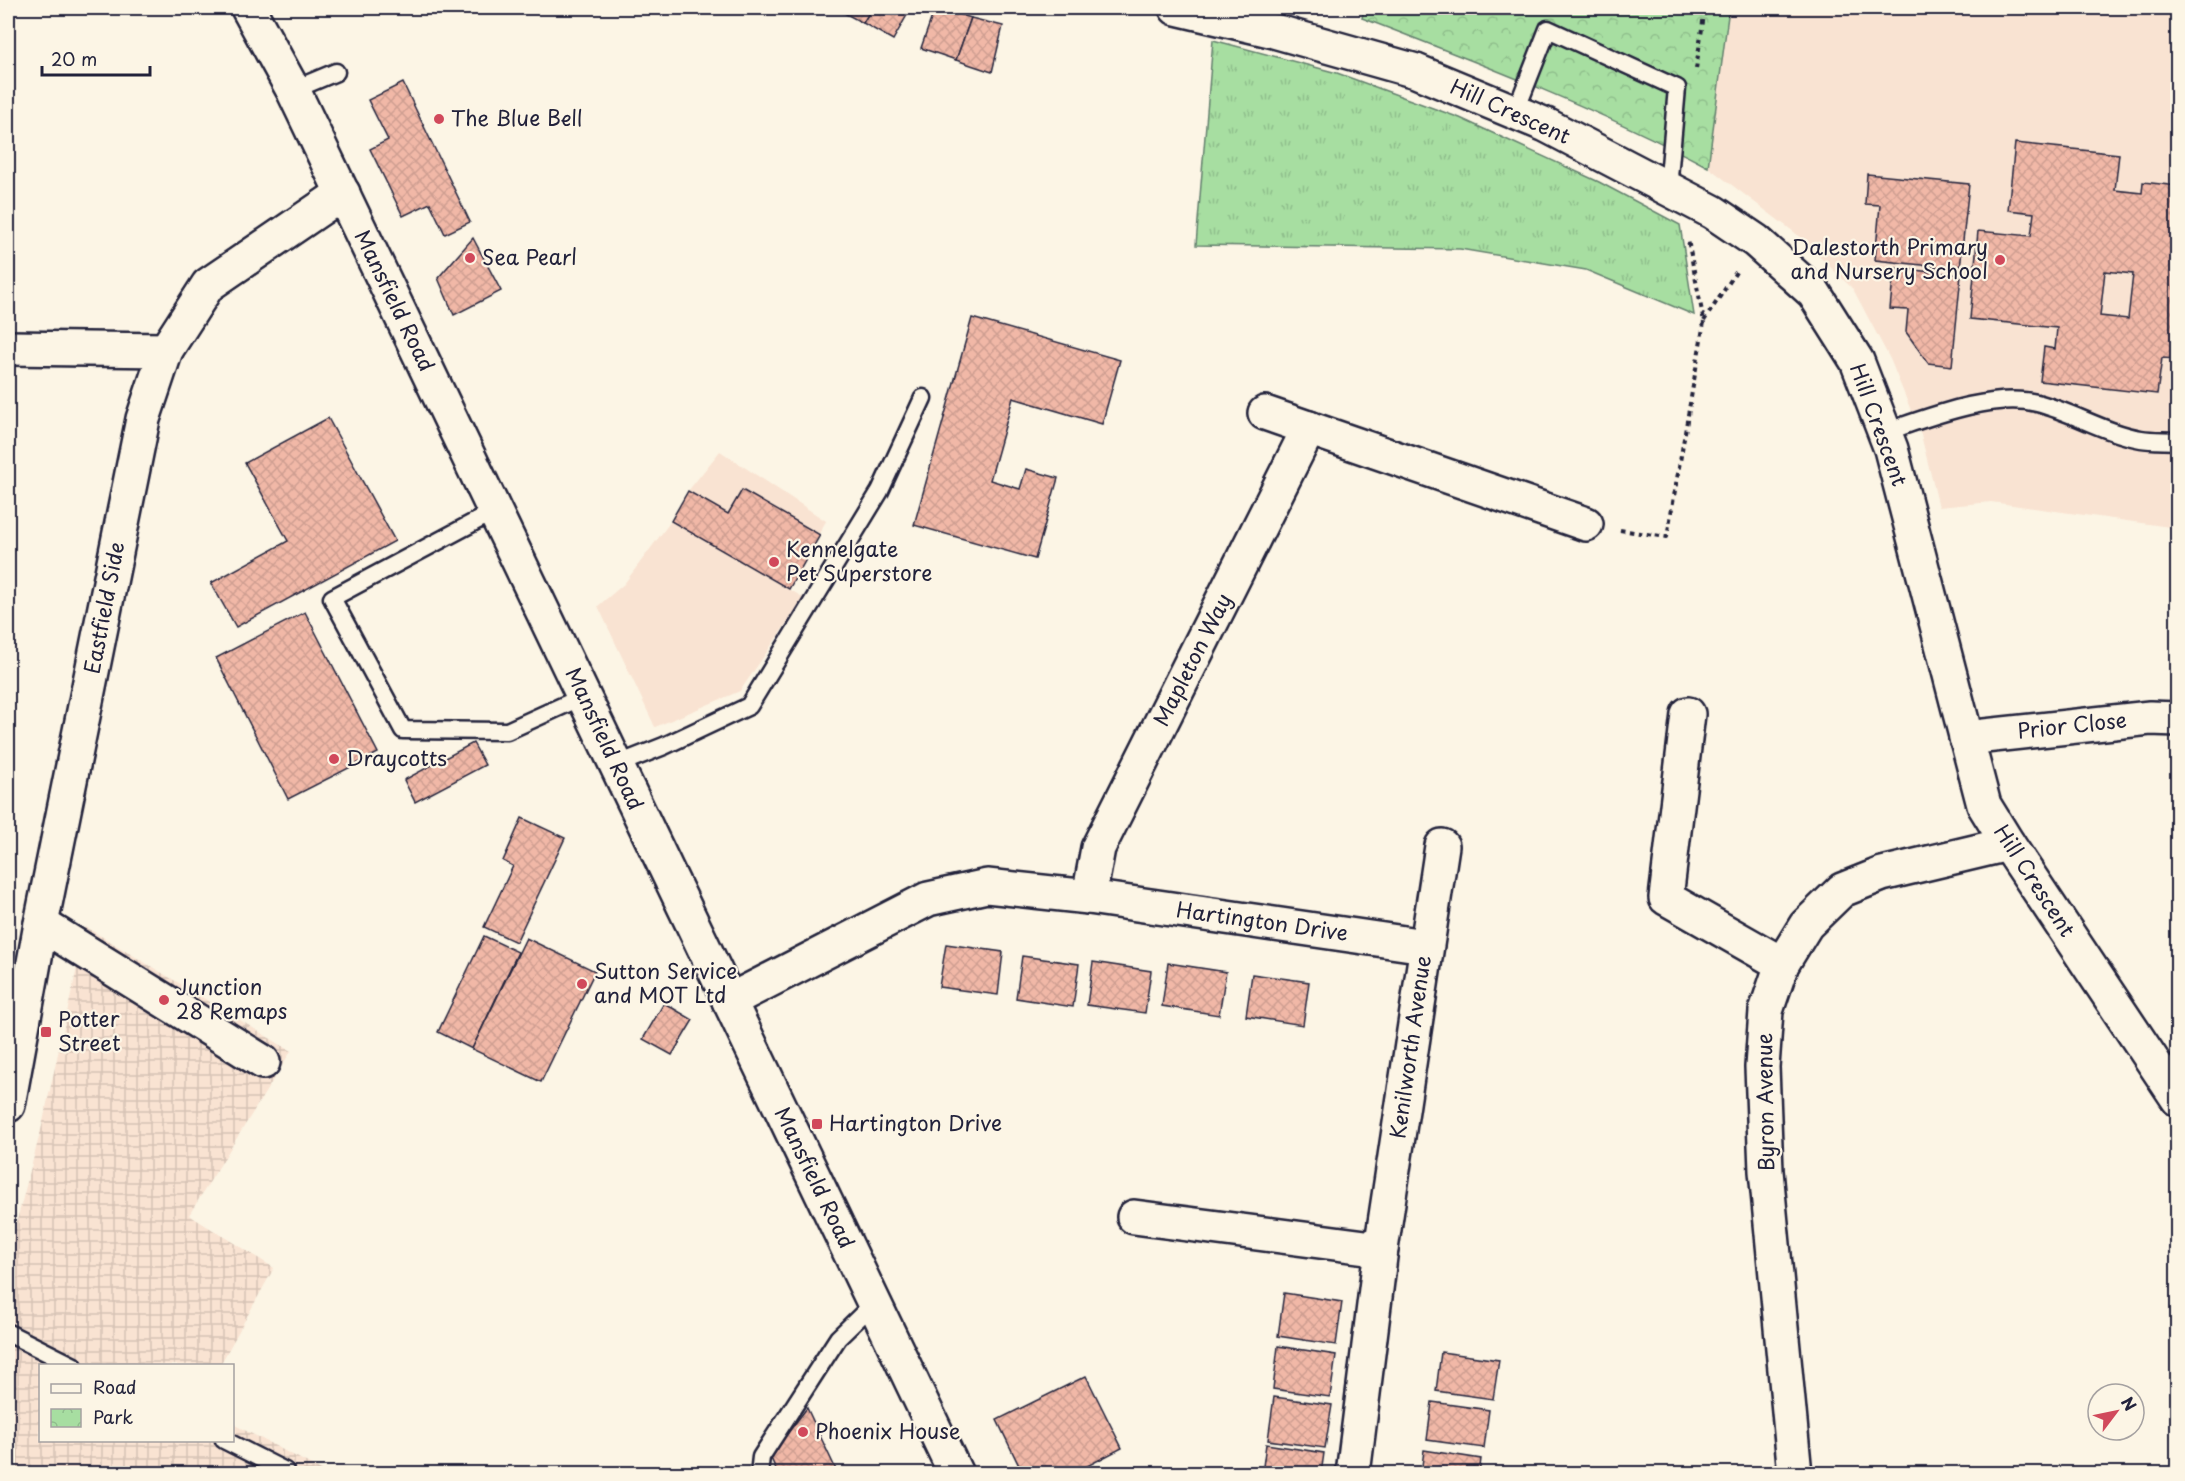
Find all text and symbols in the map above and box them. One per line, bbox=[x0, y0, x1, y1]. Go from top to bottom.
scale bar bbox=[42, 39, 150, 77]
text: 20 m bbox=[51, 45, 97, 72]
street label: Hill Crescent bbox=[1446, 69, 1576, 151]
place label: The Blue Bell bbox=[451, 101, 583, 133]
marker: The Blue Bell bbox=[432, 112, 446, 126]
street label: Mansfield Road bbox=[348, 224, 444, 376]
place label: Dalestorth Primary and Nursery School bbox=[1791, 230, 1988, 286]
place label: Sea Pearl bbox=[482, 240, 577, 272]
marker: Sea Pearl bbox=[463, 251, 477, 265]
marker: Dalestorth Primary and Nursery School bbox=[1993, 253, 2007, 267]
street label: Hill Crescent bbox=[1843, 358, 1917, 490]
place label: Kennelgate Pet Superstore bbox=[786, 532, 932, 588]
street label: Eastfield Side bbox=[75, 539, 132, 676]
marker: Kennelgate Pet Superstore bbox=[767, 555, 781, 569]
street label: Mapleton Way bbox=[1144, 587, 1239, 731]
street label: Mansfield Road bbox=[559, 662, 653, 815]
street label: Prior Close bbox=[2016, 702, 2128, 746]
place label: Draycotts bbox=[346, 741, 447, 773]
marker: Draycotts bbox=[327, 752, 341, 766]
street label: Hill Crescent bbox=[1987, 817, 2084, 943]
street label: Hartington Drive bbox=[1174, 892, 1350, 948]
street label: Kenilworth Avenue bbox=[1380, 953, 1438, 1140]
place label: Sutton Service and MOT Ltd bbox=[594, 954, 737, 1010]
place label: Junction 28 Remaps bbox=[176, 970, 287, 1026]
marker: Sutton Service and MOT Ltd bbox=[575, 977, 589, 991]
marker: Junction 28 Remaps bbox=[157, 993, 171, 1007]
place label: Potter Street bbox=[58, 1002, 121, 1058]
marker: Potter Street bbox=[39, 1025, 53, 1039]
street label: Byron Avenue bbox=[1747, 1033, 1781, 1171]
street label: Mansfield Road bbox=[768, 1101, 864, 1253]
place label: Hartington Drive bbox=[829, 1106, 1002, 1138]
marker: Hartington Drive bbox=[810, 1117, 824, 1131]
legend bbox=[39, 1364, 234, 1442]
text: Road bbox=[93, 1373, 137, 1400]
north arrow bbox=[2086, 1382, 2146, 1442]
text: N bbox=[2116, 1392, 2143, 1415]
text: Park bbox=[93, 1403, 133, 1430]
place label: Phoenix House bbox=[815, 1414, 960, 1446]
marker: Phoenix House bbox=[796, 1425, 810, 1439]

